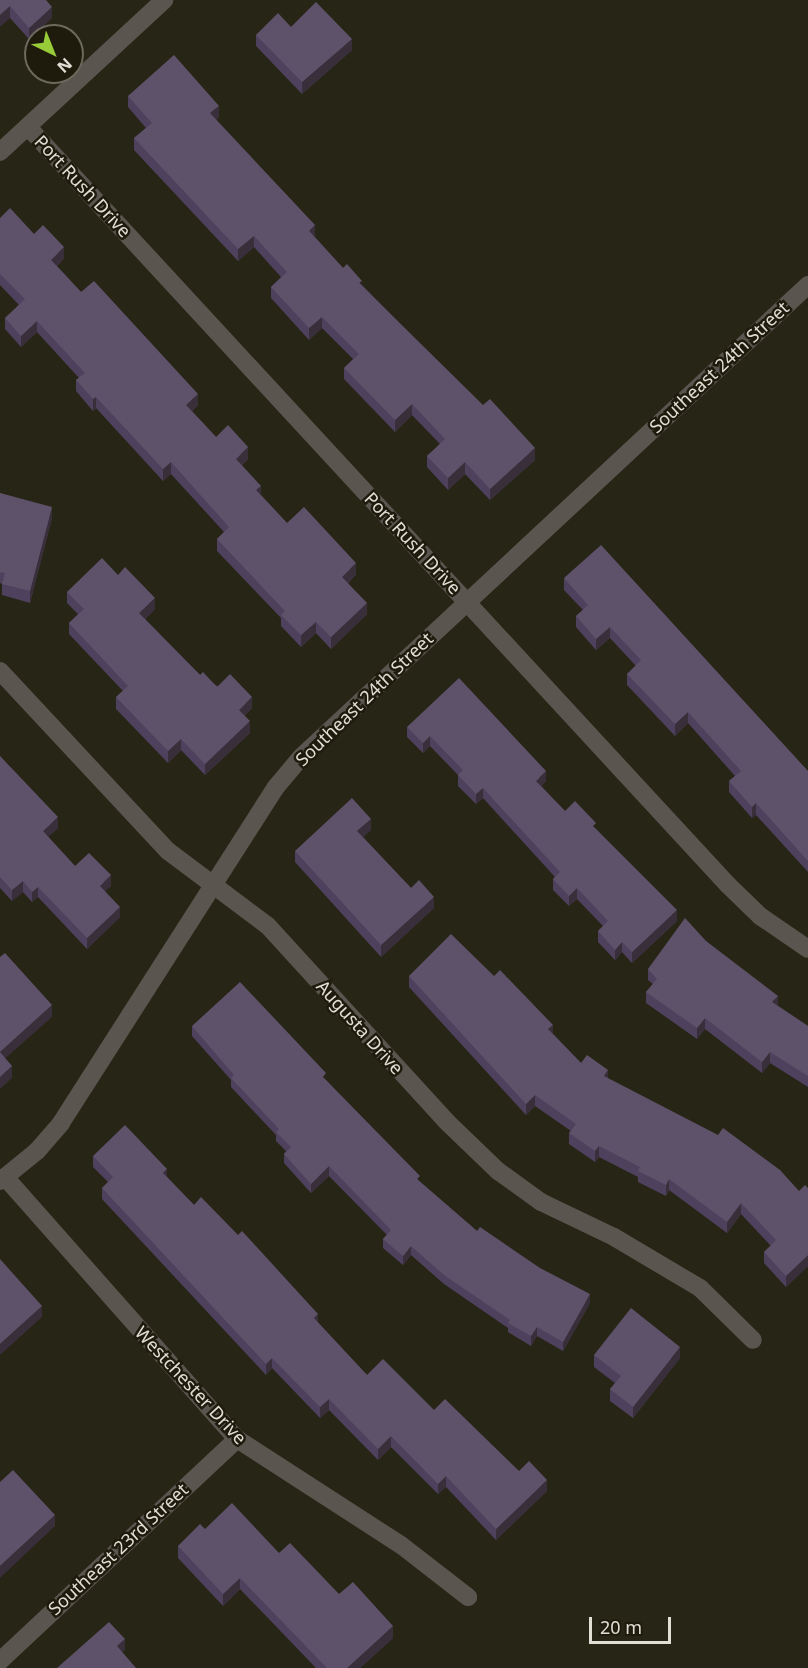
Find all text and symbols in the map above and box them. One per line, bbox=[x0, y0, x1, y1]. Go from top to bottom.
north arrow bbox=[24, 24, 84, 84]
text: N bbox=[53, 53, 77, 78]
street label: Port Rush Drive bbox=[30, 130, 136, 242]
street label: Southeast 24th Street bbox=[645, 297, 793, 437]
street label: Port Rush Drive bbox=[360, 487, 466, 599]
street label: Southeast 24th Street bbox=[291, 628, 437, 770]
street label: Augusta Drive bbox=[312, 975, 408, 1079]
street label: Westchester Drive bbox=[131, 1322, 251, 1448]
street label: Southeast 23rd Street bbox=[44, 1479, 192, 1619]
scale bar bbox=[592, 1605, 674, 1643]
text: 20 m bbox=[600, 1615, 642, 1639]

